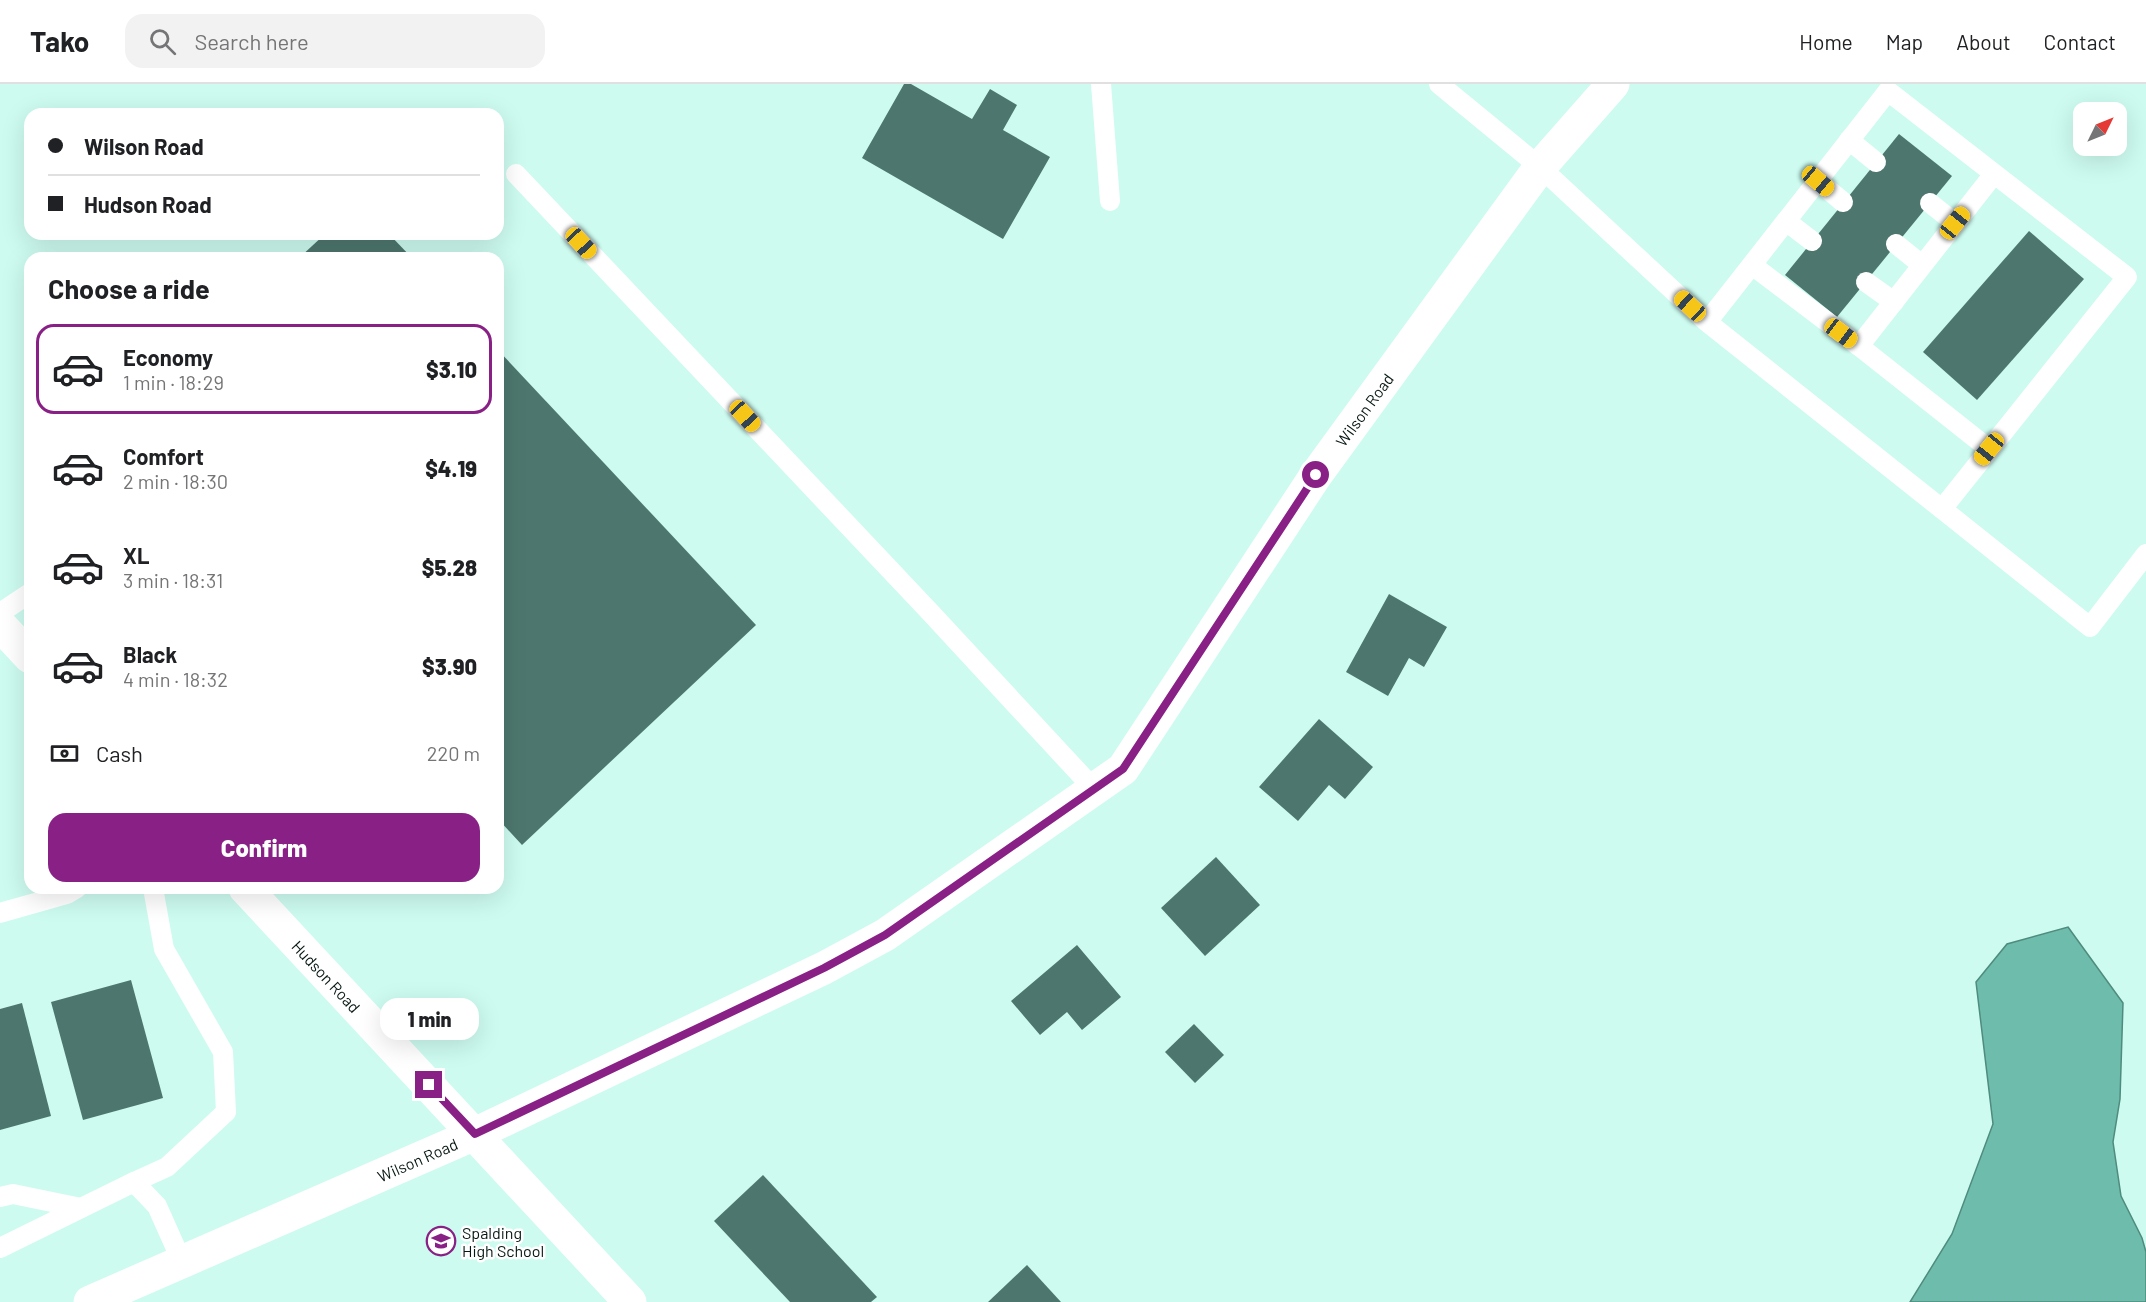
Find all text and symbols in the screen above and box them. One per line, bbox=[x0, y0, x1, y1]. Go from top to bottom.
search box bbox=[125, 14, 545, 68]
text: Tako bbox=[30, 24, 89, 58]
icon: search bbox=[146, 25, 179, 58]
text: Search here bbox=[194, 28, 309, 54]
text: Home bbox=[1799, 29, 1853, 54]
text: Map bbox=[1886, 29, 1923, 54]
text: About bbox=[1956, 29, 2011, 54]
text: Contact bbox=[2044, 29, 2116, 54]
north arrow bbox=[2073, 102, 2127, 156]
map controls bbox=[2073, 102, 2127, 156]
text: Wilson Road bbox=[84, 133, 204, 159]
car bbox=[1798, 163, 1838, 199]
text: Hudson Road bbox=[84, 191, 212, 217]
car bbox=[1937, 203, 1973, 243]
car bbox=[562, 224, 600, 262]
text: Choose a ride bbox=[48, 272, 210, 304]
car bbox=[1671, 287, 1709, 325]
car bbox=[1821, 315, 1861, 351]
icon: car bbox=[51, 342, 105, 396]
text: Economy bbox=[123, 344, 213, 370]
text: $3.10 bbox=[426, 356, 477, 382]
street label: Wilson Road bbox=[1331, 369, 1397, 449]
text: 1 min · 18:29 bbox=[123, 370, 224, 394]
car bbox=[726, 397, 764, 435]
car bbox=[1971, 429, 2007, 469]
icon: car bbox=[51, 441, 105, 495]
text: Comfort bbox=[123, 443, 204, 469]
text: $4.19 bbox=[425, 455, 477, 481]
route start bbox=[1302, 461, 1329, 488]
text: 2 min · 18:30 bbox=[123, 469, 228, 493]
icon: car bbox=[51, 540, 105, 594]
text: XL bbox=[123, 542, 149, 568]
text: $5.28 bbox=[422, 554, 477, 580]
text: 3 min · 18:31 bbox=[123, 568, 223, 592]
icon: car bbox=[51, 639, 105, 693]
text: Black bbox=[123, 641, 177, 667]
text: $3.90 bbox=[422, 653, 477, 679]
text: 4 min · 18:32 bbox=[123, 667, 228, 691]
icon: cash bbox=[48, 737, 81, 770]
text: Cash bbox=[96, 740, 143, 766]
text: 220 m bbox=[427, 741, 480, 765]
button: Confirm bbox=[48, 813, 480, 882]
street label: Hudson Road bbox=[289, 936, 365, 1016]
callout: 1 min bbox=[380, 998, 478, 1040]
text: 1 min bbox=[408, 1007, 451, 1031]
route end bbox=[415, 1071, 442, 1098]
street label: Wilson Road bbox=[374, 1133, 460, 1185]
place label: Spalding High School bbox=[462, 1223, 544, 1260]
school or university icon: Spalding High School bbox=[425, 1225, 457, 1257]

